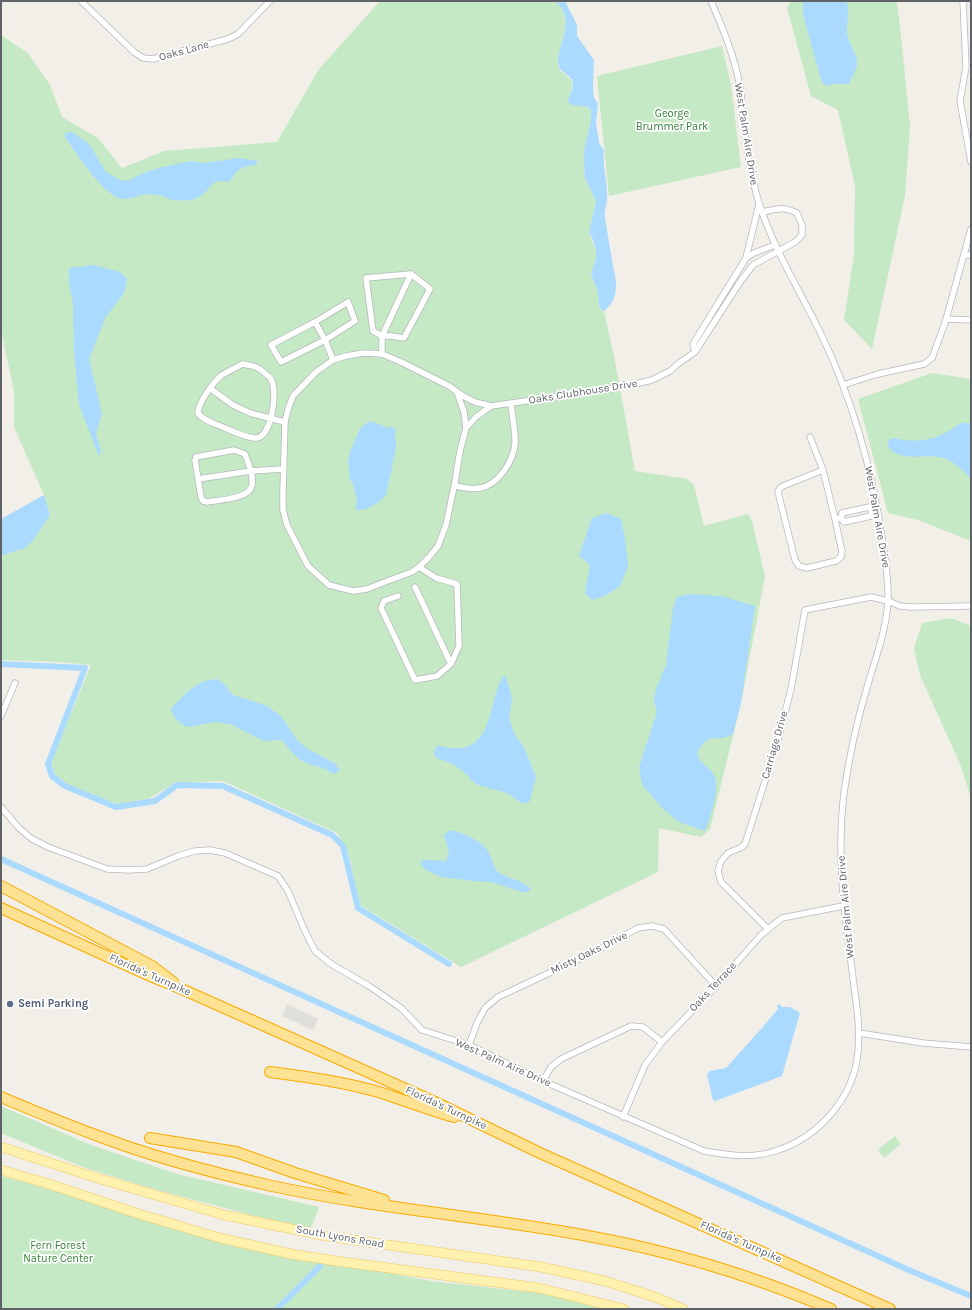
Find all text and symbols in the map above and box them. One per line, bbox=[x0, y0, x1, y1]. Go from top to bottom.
street label: Oaks Lane bbox=[158, 38, 210, 64]
street label: West Palm Aire Drive bbox=[731, 82, 761, 186]
park label: George Brummer Park bbox=[636, 107, 708, 133]
street label: Oaks Clubhouse Drive bbox=[528, 377, 638, 407]
street label: West Palm Aire Drive bbox=[862, 465, 892, 569]
street label: Carriage Drive bbox=[759, 709, 791, 781]
street label: West Palm Aire Drive bbox=[835, 855, 857, 959]
street label: Misty Oaks Drive bbox=[549, 929, 629, 977]
street label: Florida's Turnpike bbox=[107, 951, 193, 999]
street label: Oaks Terrace bbox=[687, 959, 739, 1015]
place label: Semi Parking bbox=[18, 997, 88, 1011]
marker: Semi Parking bbox=[5, 999, 15, 1009]
street label: West Palm Aire Drive bbox=[453, 1036, 553, 1090]
street label: Florida's Turnpike bbox=[403, 1083, 489, 1133]
street label: Florida's Turnpike bbox=[698, 1218, 784, 1266]
street label: South Lyons Road bbox=[295, 1223, 385, 1251]
park label: Fern Forest Nature Center bbox=[23, 1239, 93, 1265]

